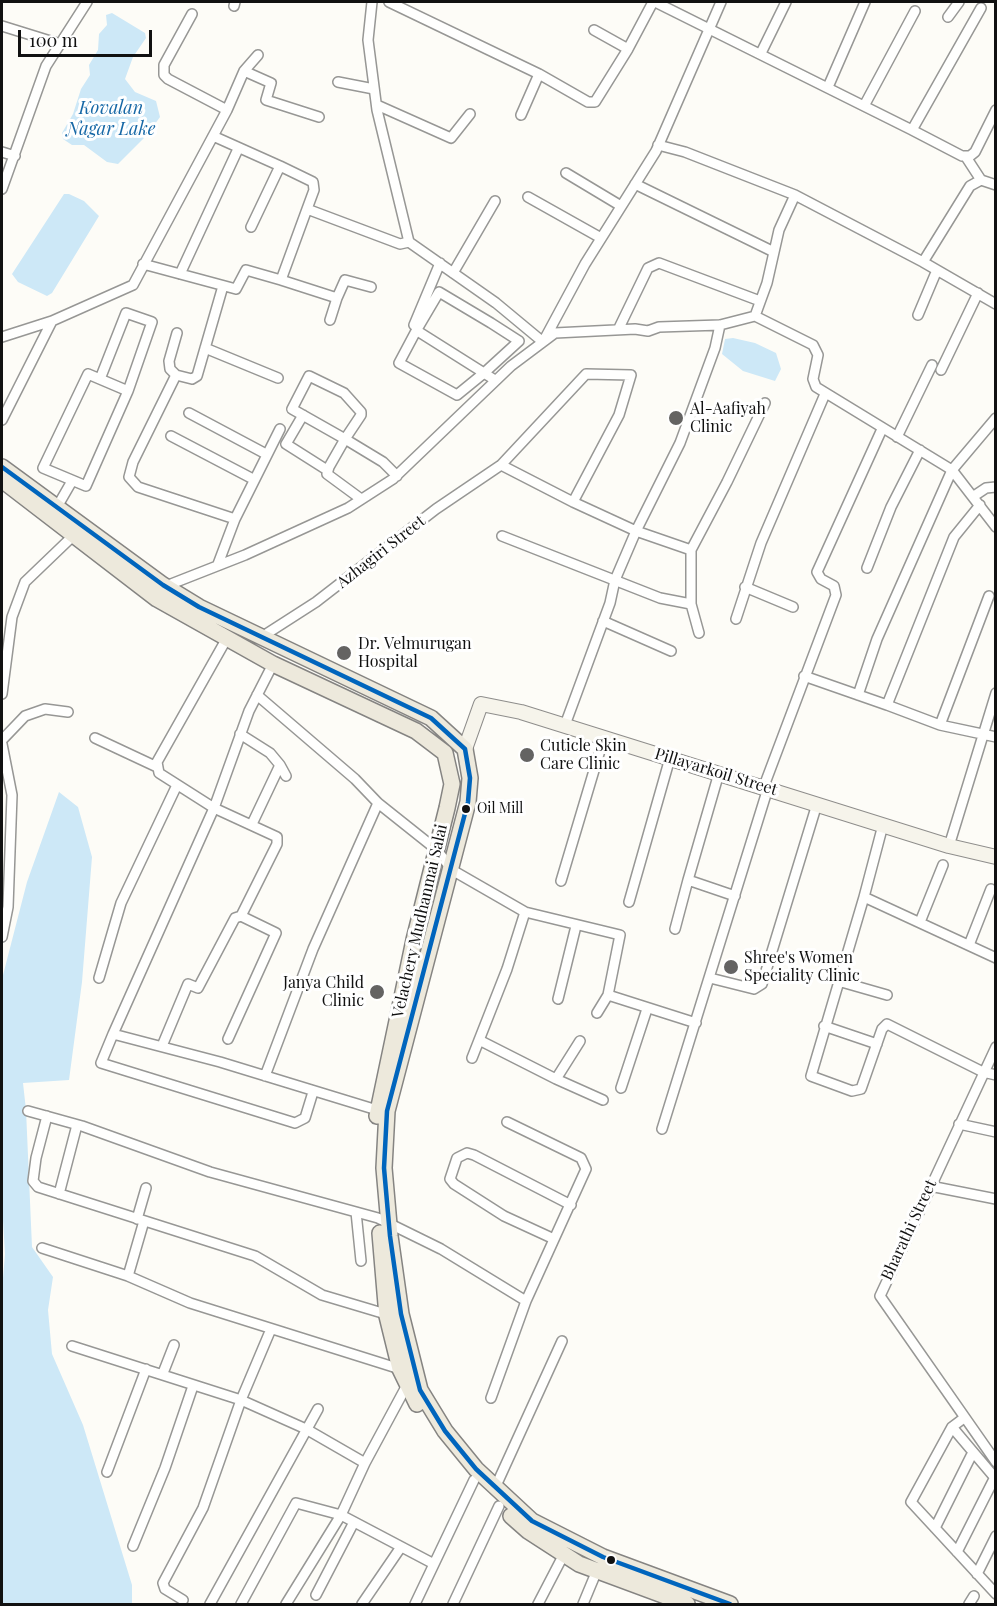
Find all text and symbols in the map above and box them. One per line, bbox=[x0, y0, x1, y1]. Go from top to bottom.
scale bar bbox=[21, 18, 154, 56]
text: 100 m bbox=[29, 28, 78, 52]
water label: Kovalan Nagar Lake bbox=[67, 97, 155, 140]
place label: Al-Aafiyah Clinic bbox=[690, 399, 766, 437]
marker: Al-Aafiyah Clinic bbox=[667, 409, 685, 427]
street label: Azhagiri Street bbox=[333, 512, 429, 592]
place label: Dr. Velmurugan Hospital bbox=[358, 634, 472, 672]
marker: Dr. Velmurugan Hospital bbox=[335, 644, 353, 662]
place label: Cuticle Skin Care Clinic bbox=[540, 736, 627, 774]
street label: Pillayarkoil Street bbox=[652, 744, 780, 800]
marker: Cuticle Skin Care Clinic bbox=[518, 746, 536, 764]
place label: Oil Mill bbox=[477, 801, 523, 817]
marker: Oil Mill bbox=[460, 803, 472, 815]
street label: Velachery Mudhanmai Salai bbox=[388, 822, 452, 1020]
place label: Shree's Women Speciality Clinic bbox=[744, 948, 860, 986]
marker: Shree's Women Speciality Clinic bbox=[722, 958, 740, 976]
place label: Janya Child Clinic bbox=[283, 973, 364, 1011]
marker: Janya Child Clinic bbox=[368, 983, 386, 1001]
street label: Bharathi Street bbox=[877, 1177, 941, 1283]
unlabelled marker bbox=[605, 1554, 617, 1566]

